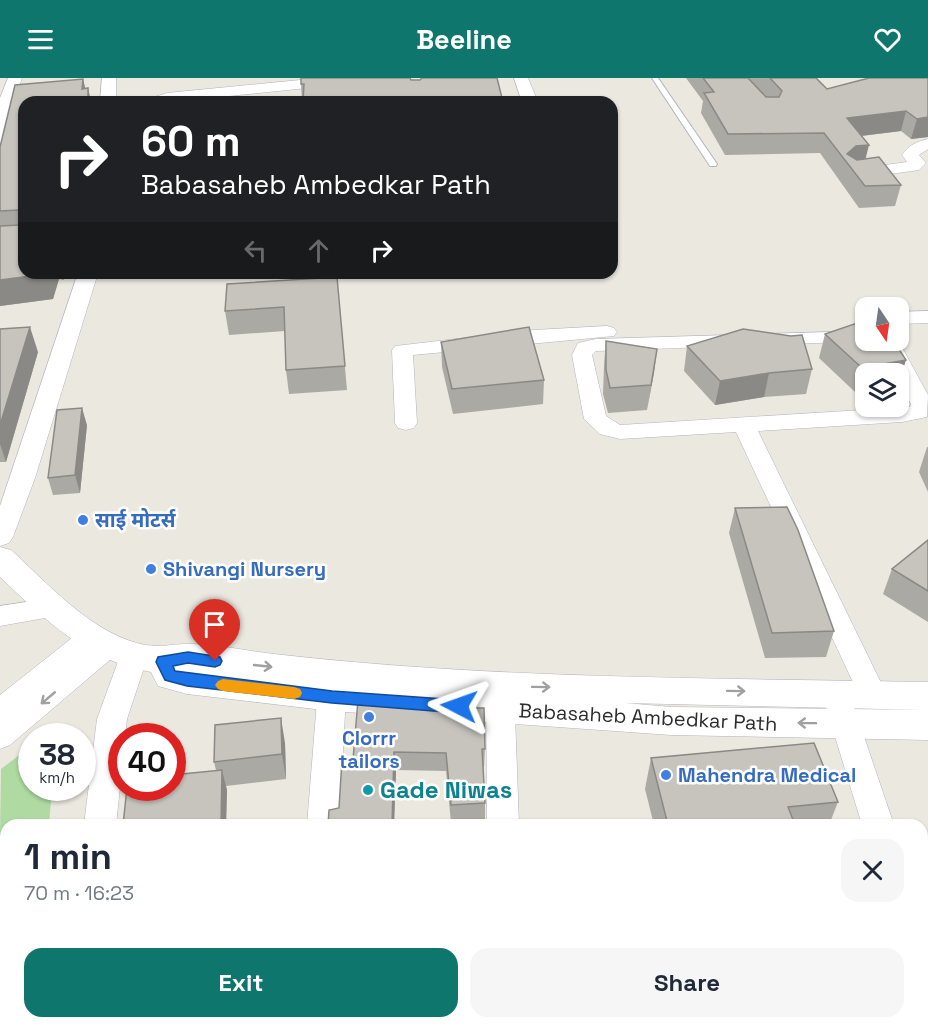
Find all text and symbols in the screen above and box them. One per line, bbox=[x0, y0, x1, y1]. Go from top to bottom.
text: Beeline bbox=[416, 22, 512, 57]
icon: menu bbox=[24, 23, 57, 56]
icon: heart bbox=[871, 23, 904, 56]
text: 60 m bbox=[141, 115, 241, 168]
icon: right bbox=[42, 120, 120, 198]
text: Babasaheb Ambedkar Path bbox=[141, 167, 491, 202]
icon: left bbox=[239, 234, 272, 267]
icon: ahead bbox=[302, 234, 335, 267]
icon: right bbox=[365, 234, 398, 267]
north arrow bbox=[855, 297, 909, 351]
map controls bbox=[855, 297, 909, 417]
button: layers bbox=[855, 363, 909, 417]
place label: साई मोटर्स bbox=[95, 507, 177, 533]
marker: साई मोटर्स bbox=[76, 513, 90, 527]
place label: Shivangi Nursery bbox=[163, 556, 326, 582]
marker: Shivangi Nursery bbox=[144, 562, 158, 576]
pin bbox=[189, 599, 240, 661]
icon: arrive bbox=[198, 608, 231, 641]
one-way arrow bbox=[252, 661, 272, 672]
position arrow bbox=[427, 674, 491, 738]
one-way arrow bbox=[530, 682, 550, 693]
one-way arrow bbox=[725, 685, 745, 697]
one-way arrow bbox=[41, 691, 56, 705]
street label: Babasaheb Ambedkar Path bbox=[518, 697, 778, 737]
marker: Clorrr tailors bbox=[362, 710, 376, 724]
one-way arrow bbox=[797, 718, 817, 729]
speed limit sign: 40 bbox=[108, 723, 186, 801]
place label: Clorrr tailors bbox=[338, 725, 400, 774]
text: 38 bbox=[39, 735, 75, 774]
place label: Mahendra Medical bbox=[678, 762, 856, 788]
text: km/h bbox=[39, 768, 75, 787]
marker: Mahendra Medical bbox=[659, 768, 673, 782]
place label: Gade Niwas bbox=[380, 774, 512, 805]
marker: Gade Niwas bbox=[361, 783, 375, 797]
text: 1 min bbox=[24, 834, 112, 880]
button: close bbox=[841, 839, 904, 902]
text: 70 m · 16:23 bbox=[24, 880, 134, 906]
button: Exit bbox=[24, 948, 458, 1017]
button: Share bbox=[470, 948, 904, 1017]

